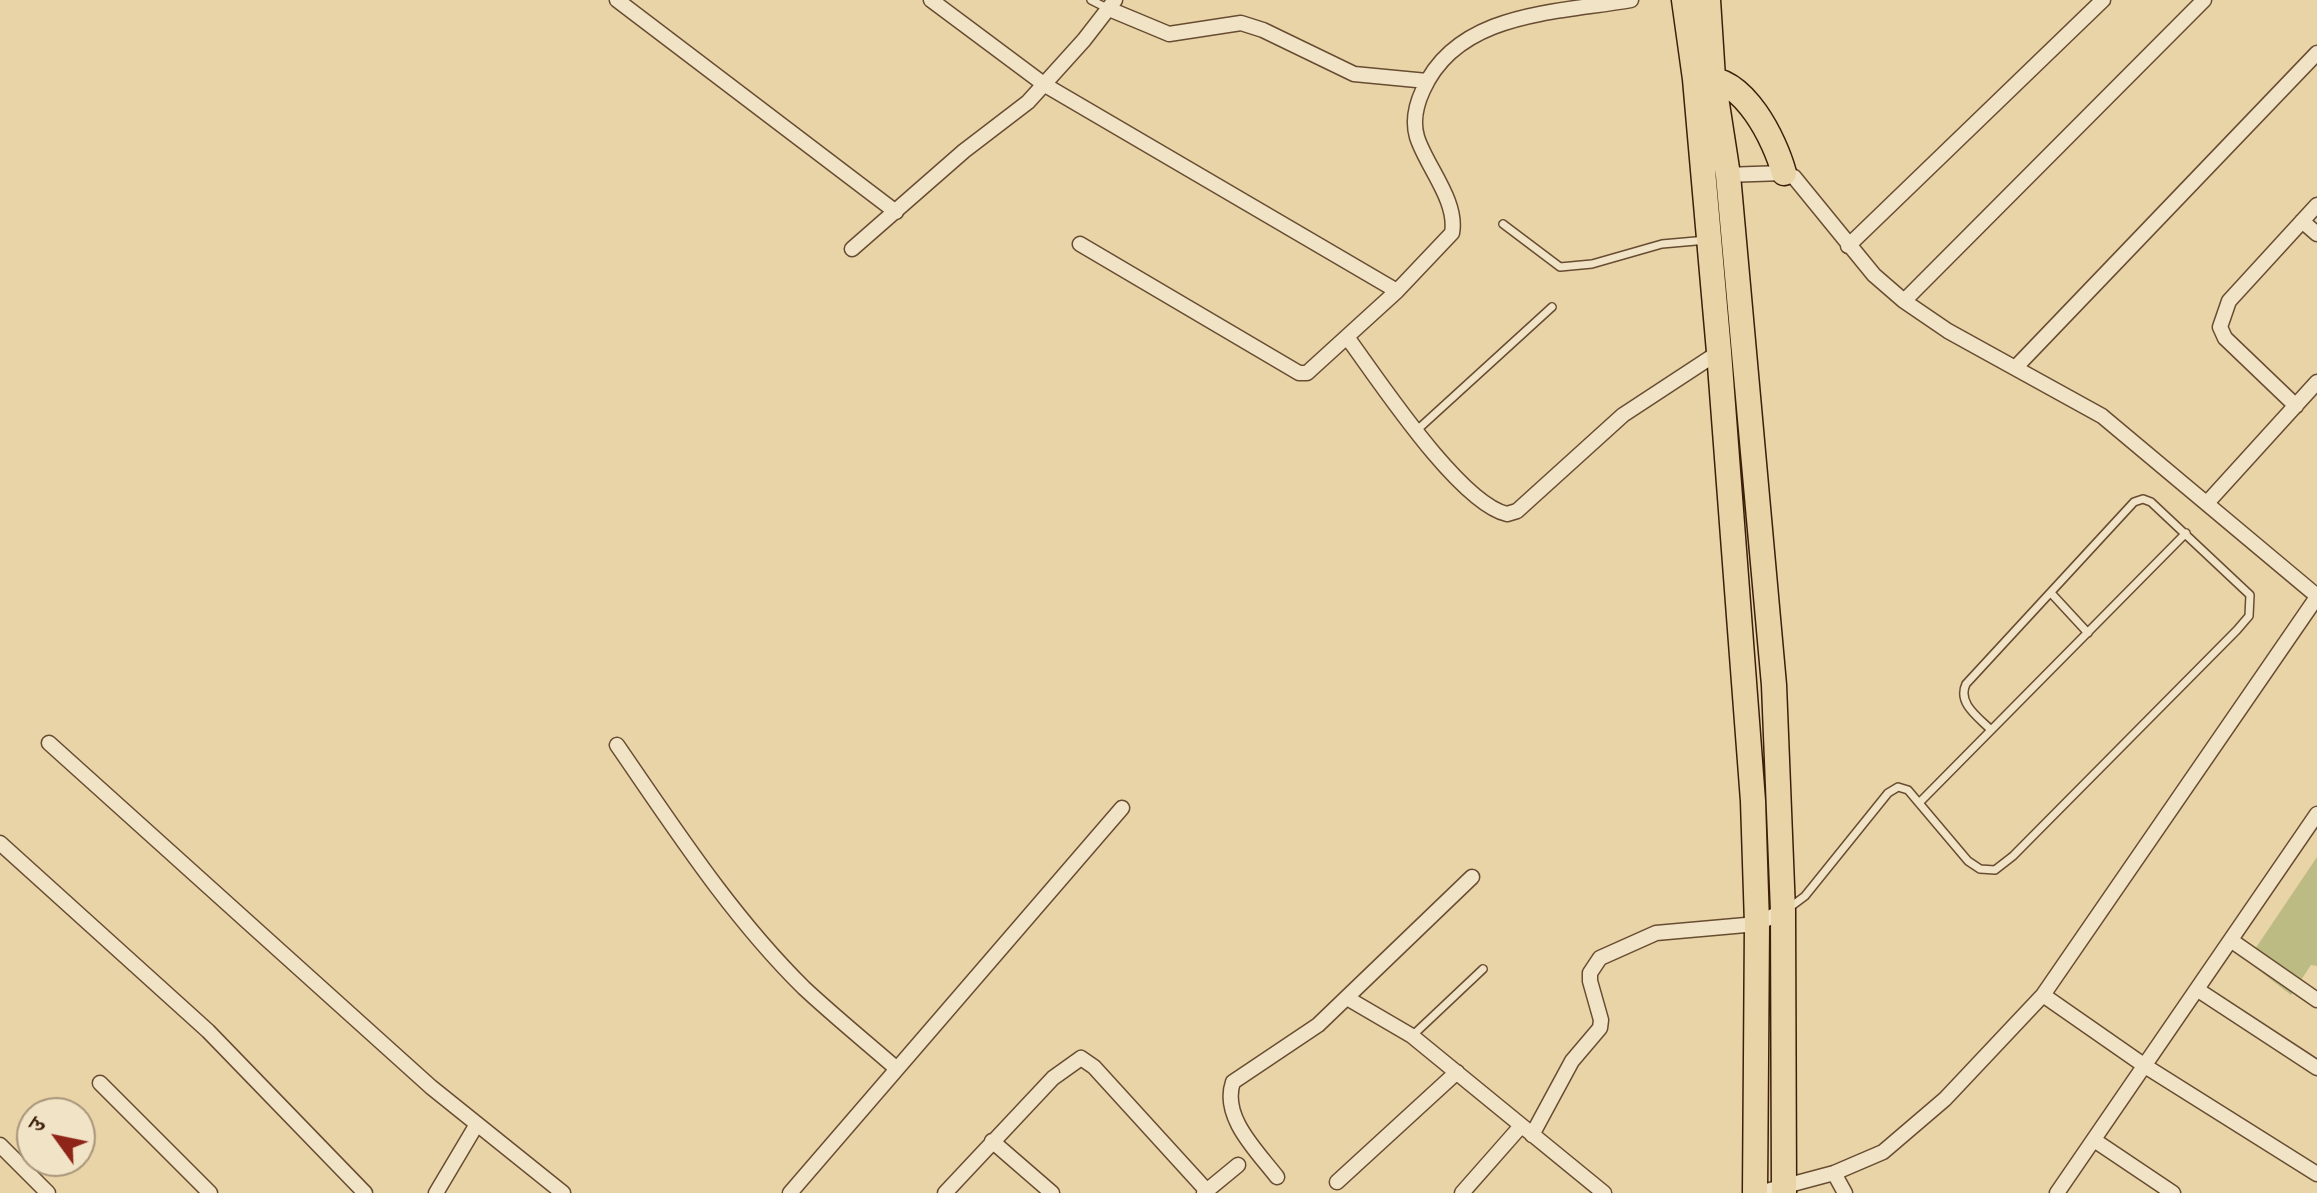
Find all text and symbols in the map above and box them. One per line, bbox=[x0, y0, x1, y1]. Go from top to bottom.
north arrow bbox=[16, 1097, 96, 1177]
text: उ bbox=[22, 1112, 52, 1137]

